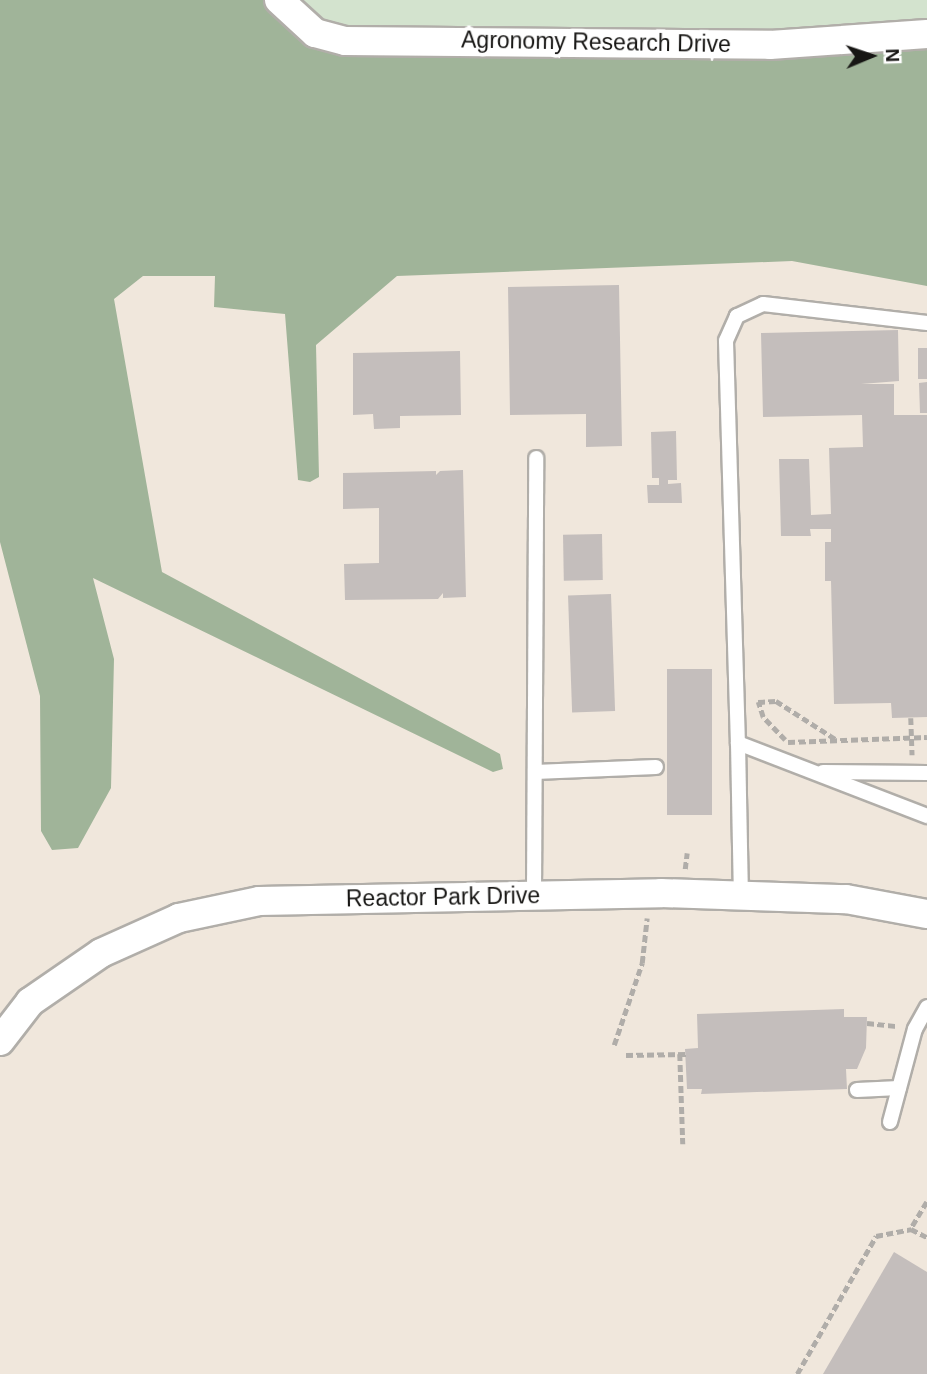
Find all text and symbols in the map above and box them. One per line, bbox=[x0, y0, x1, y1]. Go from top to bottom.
north arrow bbox=[836, 21, 906, 91]
street label: Agronomy Research Drive bbox=[461, 26, 731, 58]
text: N bbox=[882, 48, 903, 62]
street label: Reactor Park Drive bbox=[346, 882, 540, 912]

